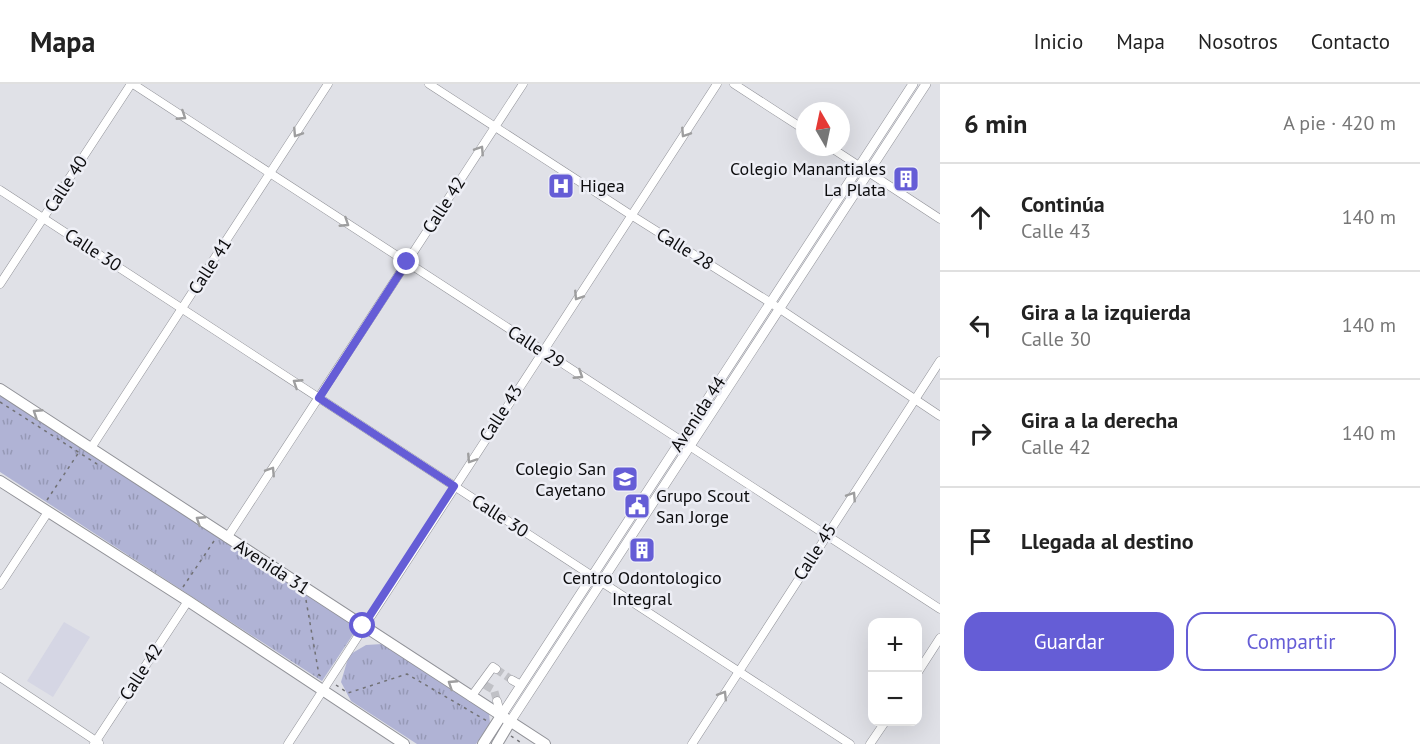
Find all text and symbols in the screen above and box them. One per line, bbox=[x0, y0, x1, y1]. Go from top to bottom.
text: Mapa bbox=[30, 23, 95, 60]
text: Inicio bbox=[1034, 28, 1083, 55]
text: Mapa bbox=[1116, 28, 1165, 55]
text: Nosotros bbox=[1198, 28, 1278, 55]
text: Contacto bbox=[1311, 28, 1390, 55]
north arrow bbox=[796, 102, 850, 156]
text: 6 min bbox=[964, 107, 1027, 140]
one-way arrow bbox=[175, 109, 186, 120]
text: A pie · 420 m bbox=[1283, 110, 1396, 136]
one-way arrow bbox=[292, 127, 304, 137]
one-way arrow bbox=[680, 127, 692, 137]
one-way arrow bbox=[473, 145, 484, 156]
street label: Calle 40 bbox=[39, 151, 92, 216]
place label: Colegio Manantiales La Plata bbox=[730, 157, 886, 201]
building icon: Colegio Manantiales La Plata bbox=[891, 164, 921, 194]
hospital icon: Higea bbox=[546, 171, 576, 201]
street label: Calle 42 bbox=[417, 172, 470, 237]
place label: Higea bbox=[580, 174, 625, 197]
text: Continúa bbox=[1021, 190, 1105, 218]
icon: ahead bbox=[964, 201, 997, 234]
text: 140 m bbox=[1342, 204, 1396, 230]
one-way arrow bbox=[339, 215, 350, 226]
text: Calle 43 bbox=[1021, 218, 1091, 244]
street label: Calle 28 bbox=[652, 222, 718, 275]
street label: Calle 30 bbox=[61, 223, 126, 276]
street label: Calle 41 bbox=[183, 233, 236, 298]
route end bbox=[393, 248, 419, 274]
one-way arrow bbox=[574, 289, 585, 300]
text: Gira a la izquierda bbox=[1021, 298, 1191, 326]
icon: left bbox=[964, 309, 997, 342]
text: 140 m bbox=[1342, 312, 1396, 338]
street label: Calle 29 bbox=[504, 320, 569, 373]
text: Calle 30 bbox=[1021, 326, 1091, 352]
one-way arrow bbox=[573, 368, 583, 380]
street label: Avenida 44 bbox=[665, 372, 731, 456]
one-way arrow bbox=[292, 379, 303, 390]
street label: Calle 43 bbox=[474, 380, 527, 445]
text: Gira a la derecha bbox=[1021, 406, 1178, 434]
one-way arrow bbox=[33, 409, 43, 421]
icon: right bbox=[964, 417, 997, 450]
text: 140 m bbox=[1342, 420, 1396, 446]
text: Calle 42 bbox=[1021, 434, 1091, 460]
one-way arrow bbox=[467, 453, 478, 464]
place label: Colegio San Cayetano bbox=[515, 457, 606, 501]
school or university icon: Colegio San Cayetano bbox=[610, 464, 640, 494]
one-way arrow bbox=[263, 467, 274, 478]
place label: Grupo Scout San Jorge bbox=[656, 484, 750, 528]
street label: Calle 30 bbox=[468, 489, 533, 542]
public building icon: Grupo Scout San Jorge bbox=[622, 491, 652, 521]
one-way arrow bbox=[845, 492, 856, 503]
one-way arrow bbox=[196, 516, 207, 527]
street label: Calle 45 bbox=[788, 519, 841, 584]
icon: arrive bbox=[964, 525, 997, 558]
text: Llegada al destino bbox=[1021, 527, 1194, 555]
street label: Avenida 31 bbox=[230, 534, 314, 599]
building icon: Centro Odontologico Integral bbox=[627, 535, 657, 565]
place label: Centro Odontologico Integral bbox=[562, 566, 722, 610]
route start bbox=[349, 612, 375, 638]
button: Guardar bbox=[964, 612, 1174, 671]
button: Compartir bbox=[1186, 612, 1396, 671]
map controls bbox=[868, 618, 922, 726]
button: + bbox=[868, 618, 922, 672]
street label: Calle 42 bbox=[114, 639, 167, 704]
button: − bbox=[868, 672, 922, 726]
one-way arrow bbox=[447, 680, 458, 691]
one-way arrow bbox=[716, 690, 727, 701]

